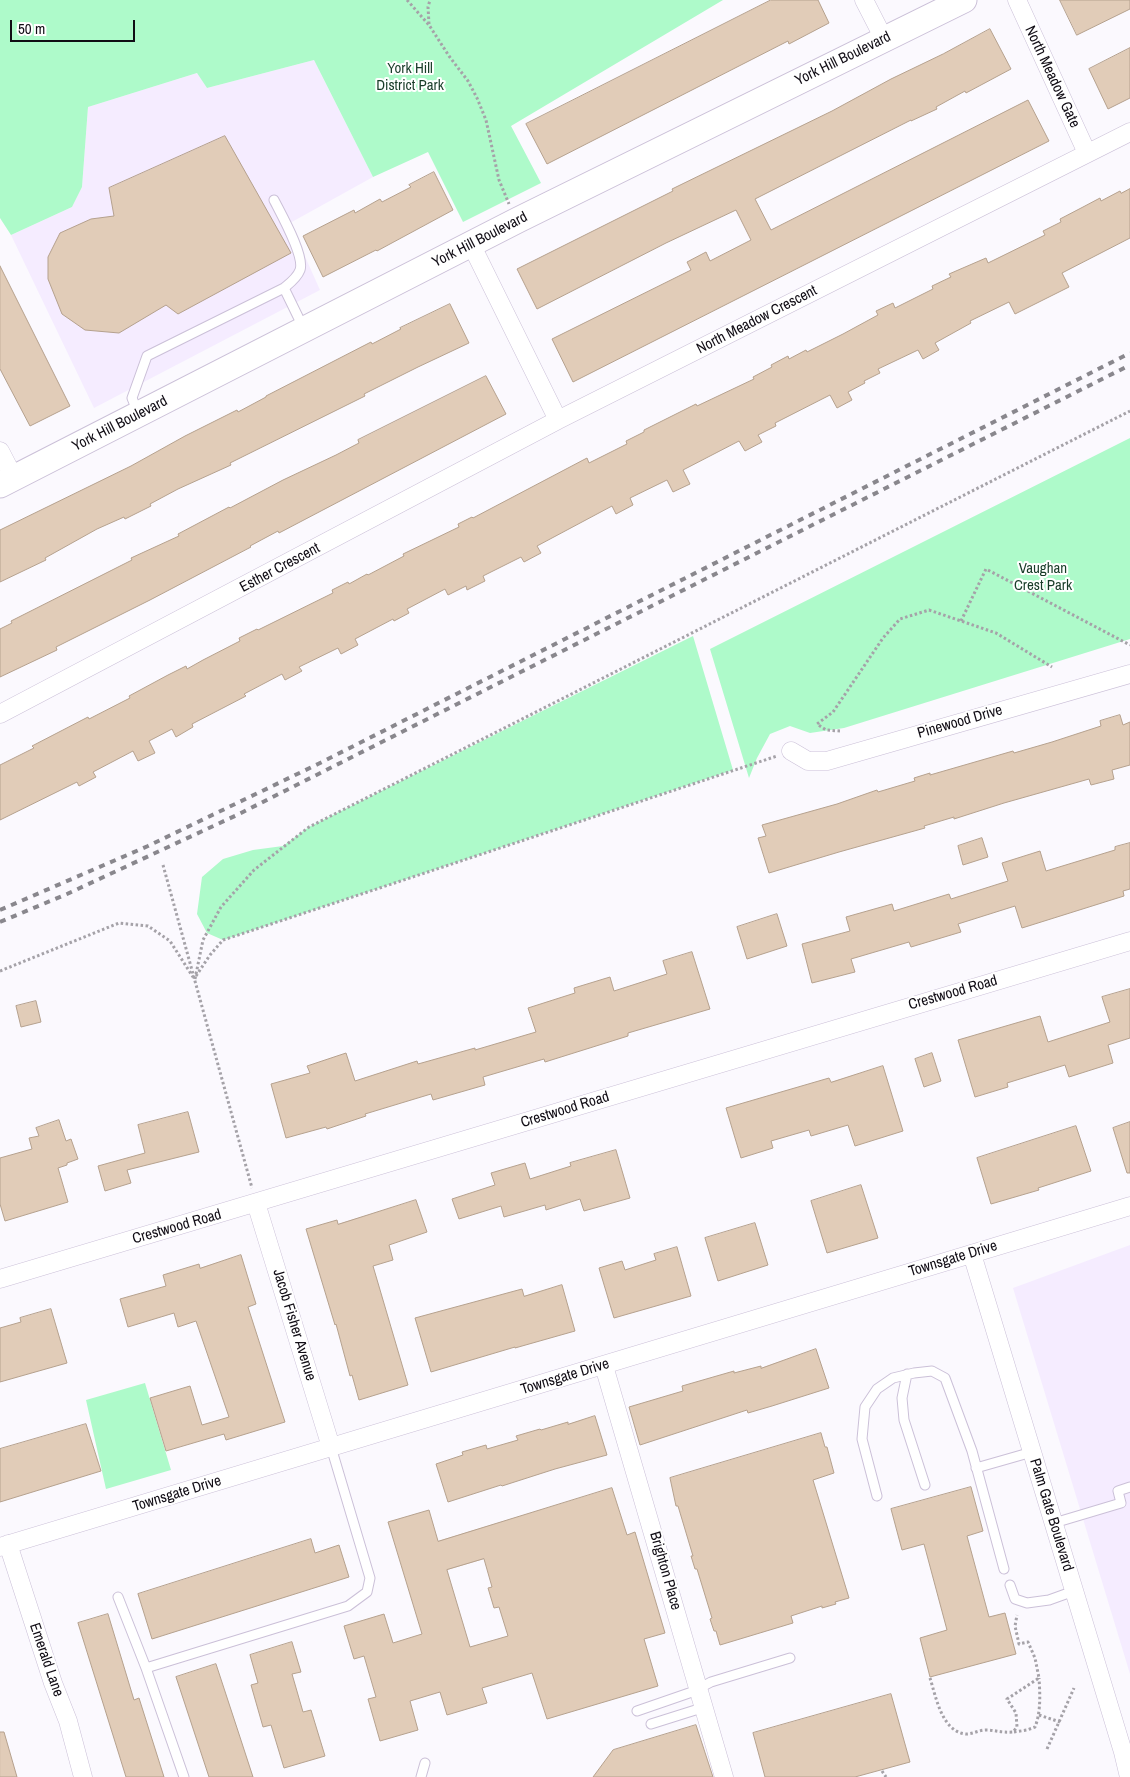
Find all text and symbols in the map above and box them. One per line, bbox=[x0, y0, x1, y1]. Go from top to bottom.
scale bar bbox=[12, 10, 138, 42]
text: 50 m bbox=[18, 18, 45, 39]
street label: North Meadow Gate bbox=[1021, 23, 1083, 131]
street label: York Hill Boulevard bbox=[792, 28, 894, 90]
park label: York Hill District Park bbox=[376, 60, 444, 95]
street label: York Hill Boulevard bbox=[429, 208, 531, 272]
street label: North Meadow Crescent bbox=[694, 282, 820, 358]
street label: York Hill Boulevard bbox=[69, 392, 171, 456]
street label: Esther Crescent bbox=[237, 539, 323, 597]
park label: Vaughan Crest Park bbox=[1014, 560, 1072, 595]
street label: Pinewood Drive bbox=[915, 701, 1005, 743]
street label: Crestwood Road bbox=[906, 972, 1000, 1014]
street label: Crestwood Road bbox=[519, 1088, 611, 1132]
street label: Crestwood Road bbox=[130, 1206, 224, 1248]
street label: Townsgate Drive bbox=[907, 1237, 999, 1281]
street label: Jacob Fisher Avenue bbox=[268, 1267, 320, 1383]
street label: Townsgate Drive bbox=[519, 1355, 611, 1399]
street label: Palm Gate Boulevard bbox=[1025, 1456, 1077, 1574]
street label: Townsgate Drive bbox=[131, 1472, 223, 1516]
street label: Brighton Place bbox=[645, 1530, 685, 1612]
street label: Emerald Lane bbox=[25, 1621, 67, 1699]

